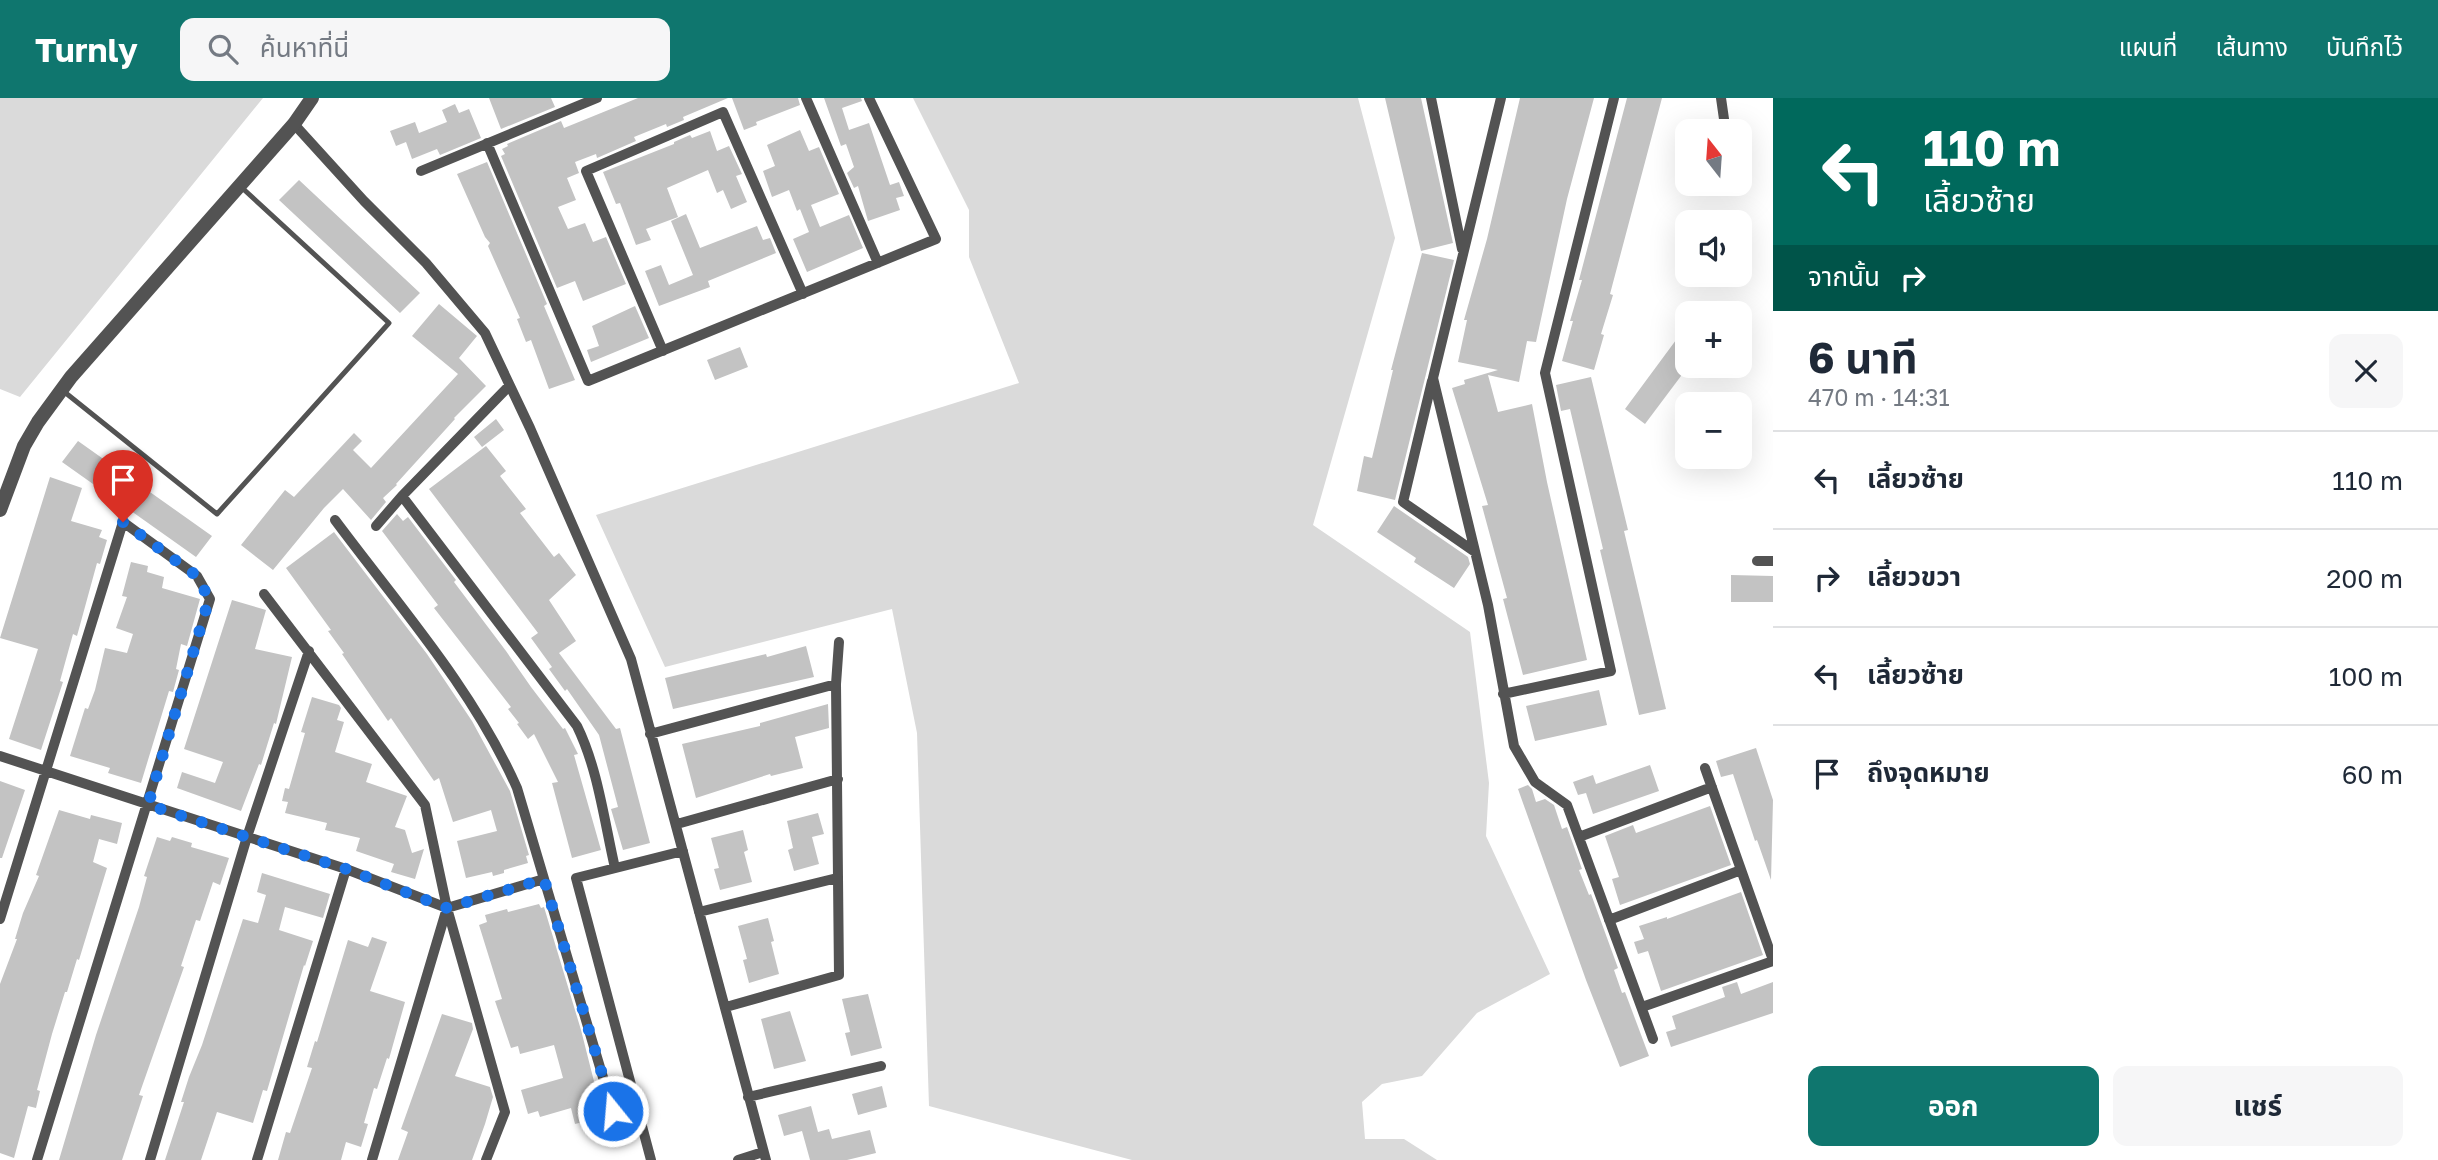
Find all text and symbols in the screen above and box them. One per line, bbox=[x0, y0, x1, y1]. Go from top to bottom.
search box bbox=[180, 18, 670, 81]
text: Turnly bbox=[35, 30, 138, 69]
icon: search bbox=[204, 30, 242, 68]
text: ค้นหาที่นี่ bbox=[260, 32, 349, 63]
text: แผนที่ bbox=[2119, 32, 2177, 61]
text: เส้นทาง bbox=[2215, 32, 2288, 61]
text: บันทึกไว้ bbox=[2326, 32, 2403, 61]
text: 110 m bbox=[1923, 118, 2060, 177]
north arrow bbox=[1675, 119, 1752, 196]
map controls bbox=[1675, 119, 1752, 469]
icon: left bbox=[1808, 126, 1899, 217]
text: เลี้ยวซ้าย bbox=[1923, 181, 2035, 219]
button: sound bbox=[1675, 210, 1752, 287]
icon: right bbox=[1894, 259, 1932, 297]
text: จากนั้น bbox=[1808, 261, 1880, 292]
button: + bbox=[1675, 301, 1752, 378]
text: 6 นาที bbox=[1808, 332, 1918, 382]
button: close bbox=[2329, 334, 2403, 408]
text: 470 m · 14:31 bbox=[1808, 383, 1950, 411]
button: − bbox=[1675, 392, 1752, 469]
pin bbox=[93, 450, 153, 522]
icon: arrive bbox=[104, 461, 142, 499]
icon: left bbox=[1808, 461, 1846, 499]
text: เลี้ยวซ้าย bbox=[1867, 463, 1964, 494]
text: 110 m bbox=[2332, 465, 2403, 496]
icon: right bbox=[1808, 559, 1846, 597]
text: เลี้ยวขวา bbox=[1867, 561, 1961, 592]
text: 200 m bbox=[2326, 563, 2403, 594]
icon: left bbox=[1808, 657, 1846, 695]
text: เลี้ยวซ้าย bbox=[1867, 659, 1964, 690]
text: 100 m bbox=[2329, 661, 2403, 692]
icon: arrive bbox=[1808, 755, 1846, 793]
text: ถึงจุดหมาย bbox=[1867, 757, 1990, 788]
text: 60 m bbox=[2342, 759, 2403, 790]
button: ออก bbox=[1808, 1066, 2099, 1146]
button: แชร์ bbox=[2113, 1066, 2403, 1146]
position arrow bbox=[576, 1074, 650, 1148]

